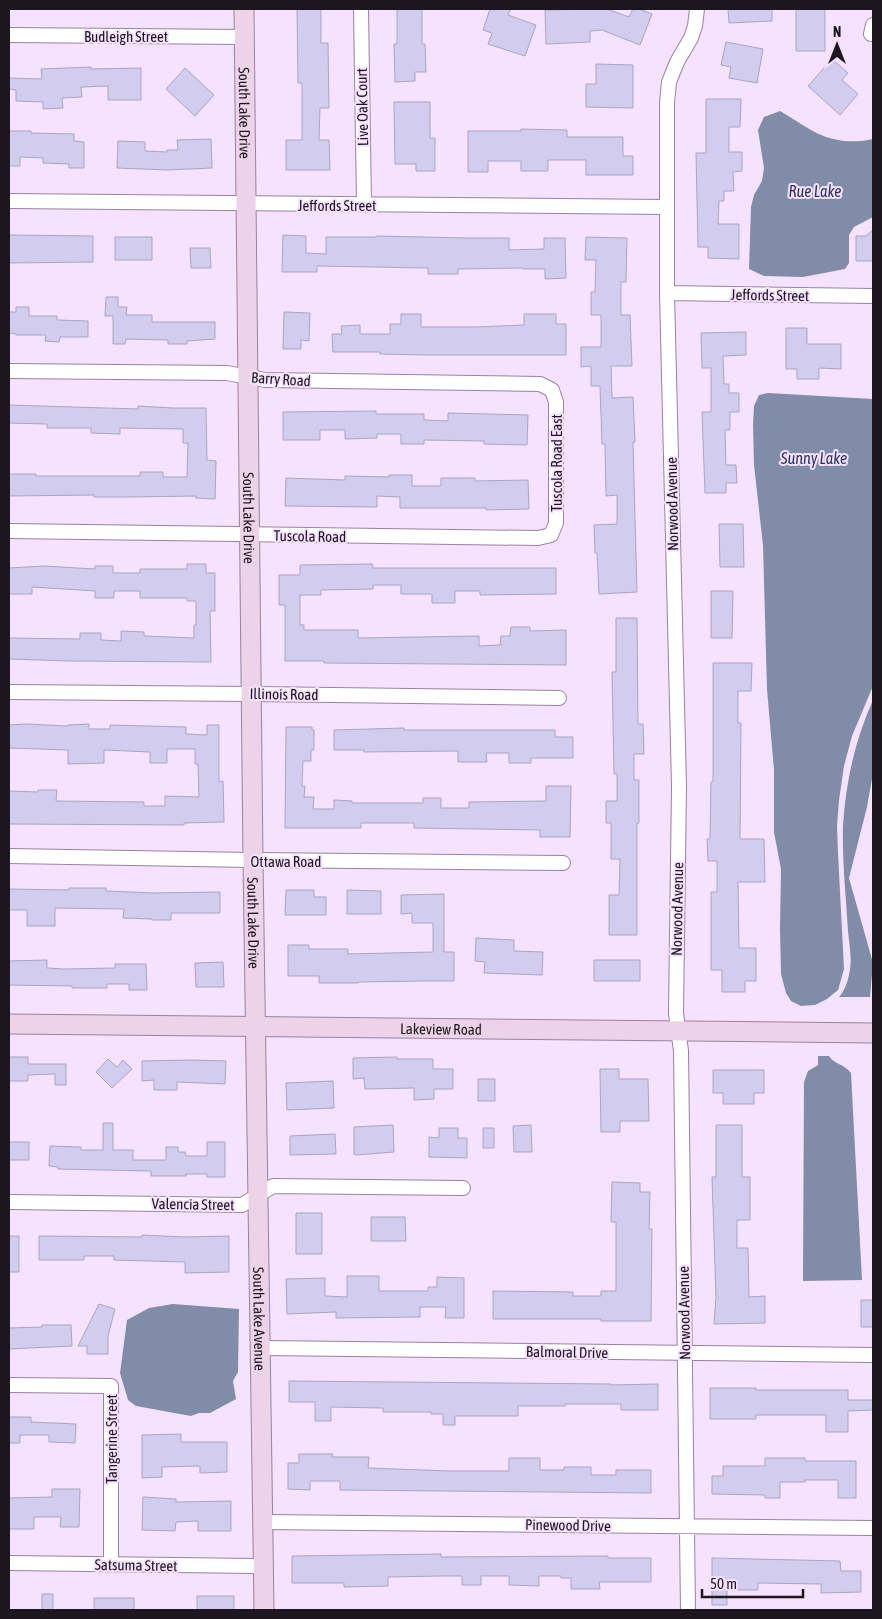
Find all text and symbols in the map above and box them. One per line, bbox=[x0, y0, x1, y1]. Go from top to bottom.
north arrow bbox=[812, 20, 862, 70]
text: N bbox=[833, 24, 841, 40]
street label: Budleigh Street bbox=[84, 28, 168, 45]
street label: South Lake Drive bbox=[236, 67, 254, 159]
street label: Live Oak Court bbox=[353, 68, 371, 146]
water label: Rue Lake bbox=[789, 182, 841, 200]
street label: Jeffords Street bbox=[298, 197, 376, 214]
street label: Jeffords Street bbox=[731, 286, 809, 304]
street label: Barry Road bbox=[251, 368, 311, 390]
street label: Tuscola Road East bbox=[548, 414, 565, 512]
water label: Sunny Lake bbox=[780, 449, 847, 468]
street label: Norwood Avenue bbox=[663, 457, 681, 551]
street label: South Lake Drive bbox=[240, 472, 258, 564]
street label: Tuscola Road bbox=[274, 527, 346, 545]
street label: Illinois Road bbox=[249, 685, 319, 703]
street label: Ottawa Road bbox=[251, 853, 321, 870]
street label: Norwood Avenue bbox=[668, 862, 686, 956]
street label: South Lake Drive bbox=[245, 877, 263, 969]
street label: Lakeview Road bbox=[400, 1020, 482, 1037]
street label: Valencia Street bbox=[151, 1195, 235, 1213]
street label: Norwood Avenue bbox=[675, 1266, 693, 1360]
street label: South Lake Avenue bbox=[250, 1267, 269, 1371]
street label: Balmoral Drive bbox=[526, 1343, 608, 1361]
street label: Tangerine Street bbox=[103, 1394, 120, 1484]
street label: Pinewood Drive bbox=[525, 1516, 611, 1534]
street label: Satsuma Street bbox=[94, 1556, 178, 1574]
scale bar bbox=[702, 1566, 803, 1598]
text: 50 m bbox=[710, 1575, 737, 1592]

